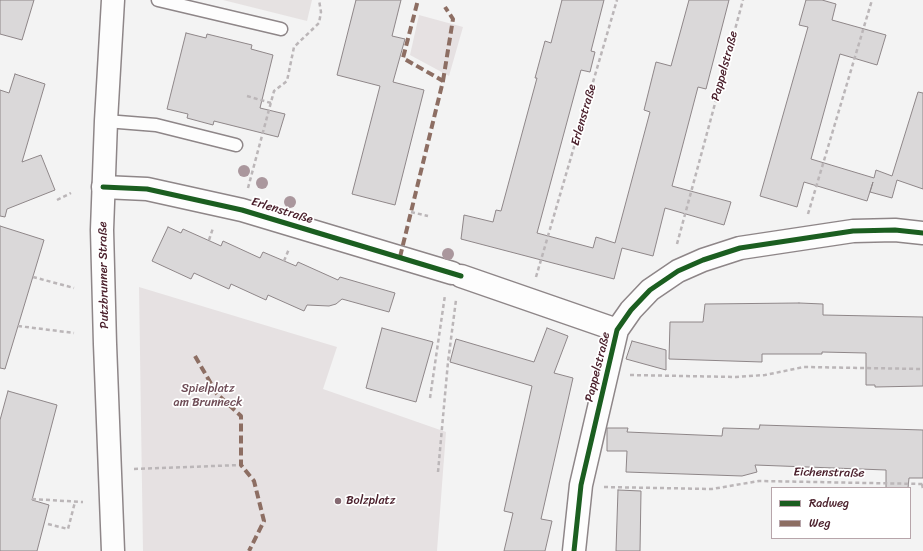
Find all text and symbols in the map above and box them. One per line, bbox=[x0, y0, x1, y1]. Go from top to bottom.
street label: Pappelstraße bbox=[709, 29, 741, 103]
street label: Erlenstraße bbox=[568, 83, 600, 147]
street label: Erlenstraße bbox=[250, 195, 314, 227]
street label: Putzbrunner Straße bbox=[96, 221, 112, 329]
street label: Pappelstraße bbox=[582, 330, 614, 404]
park label: Spielplatz am Brunneck bbox=[174, 382, 242, 410]
street label: Eichenstraße bbox=[793, 465, 865, 481]
legend bbox=[771, 487, 911, 539]
text: Radweg bbox=[809, 492, 849, 514]
place label: Bolzplatz bbox=[346, 494, 396, 508]
marker: Bolzplatz bbox=[333, 496, 343, 506]
text: Weg bbox=[809, 512, 830, 534]

